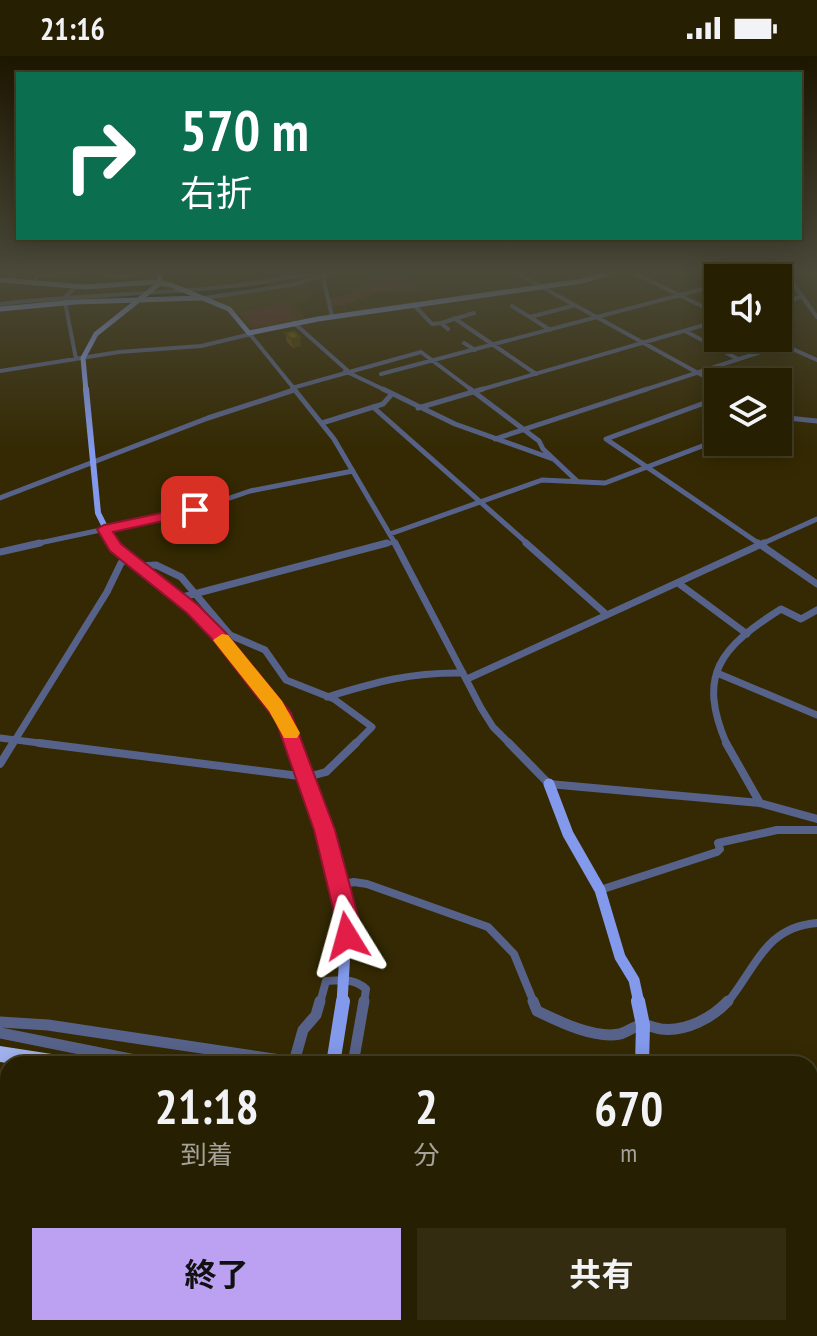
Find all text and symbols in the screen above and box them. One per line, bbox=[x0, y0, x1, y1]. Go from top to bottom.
text: 21:16 bbox=[40, 9, 105, 48]
text: 570 m bbox=[180, 94, 309, 166]
icon: right bbox=[48, 104, 152, 208]
text: 右折 bbox=[180, 169, 252, 216]
map controls bbox=[704, 264, 792, 456]
button: sound bbox=[704, 264, 792, 352]
button: layers bbox=[704, 368, 792, 456]
pin bbox=[161, 476, 229, 544]
icon: arrive bbox=[173, 488, 217, 532]
position arrow bbox=[305, 894, 389, 978]
text: 21:18 bbox=[155, 1075, 259, 1137]
text: 2 bbox=[415, 1075, 438, 1137]
text: 670 bbox=[594, 1077, 663, 1139]
text: m bbox=[620, 1136, 637, 1169]
text: 到着 bbox=[181, 1138, 233, 1171]
text: 分 bbox=[413, 1138, 440, 1171]
button: 終了 bbox=[32, 1228, 401, 1320]
button: 共有 bbox=[417, 1228, 786, 1320]

